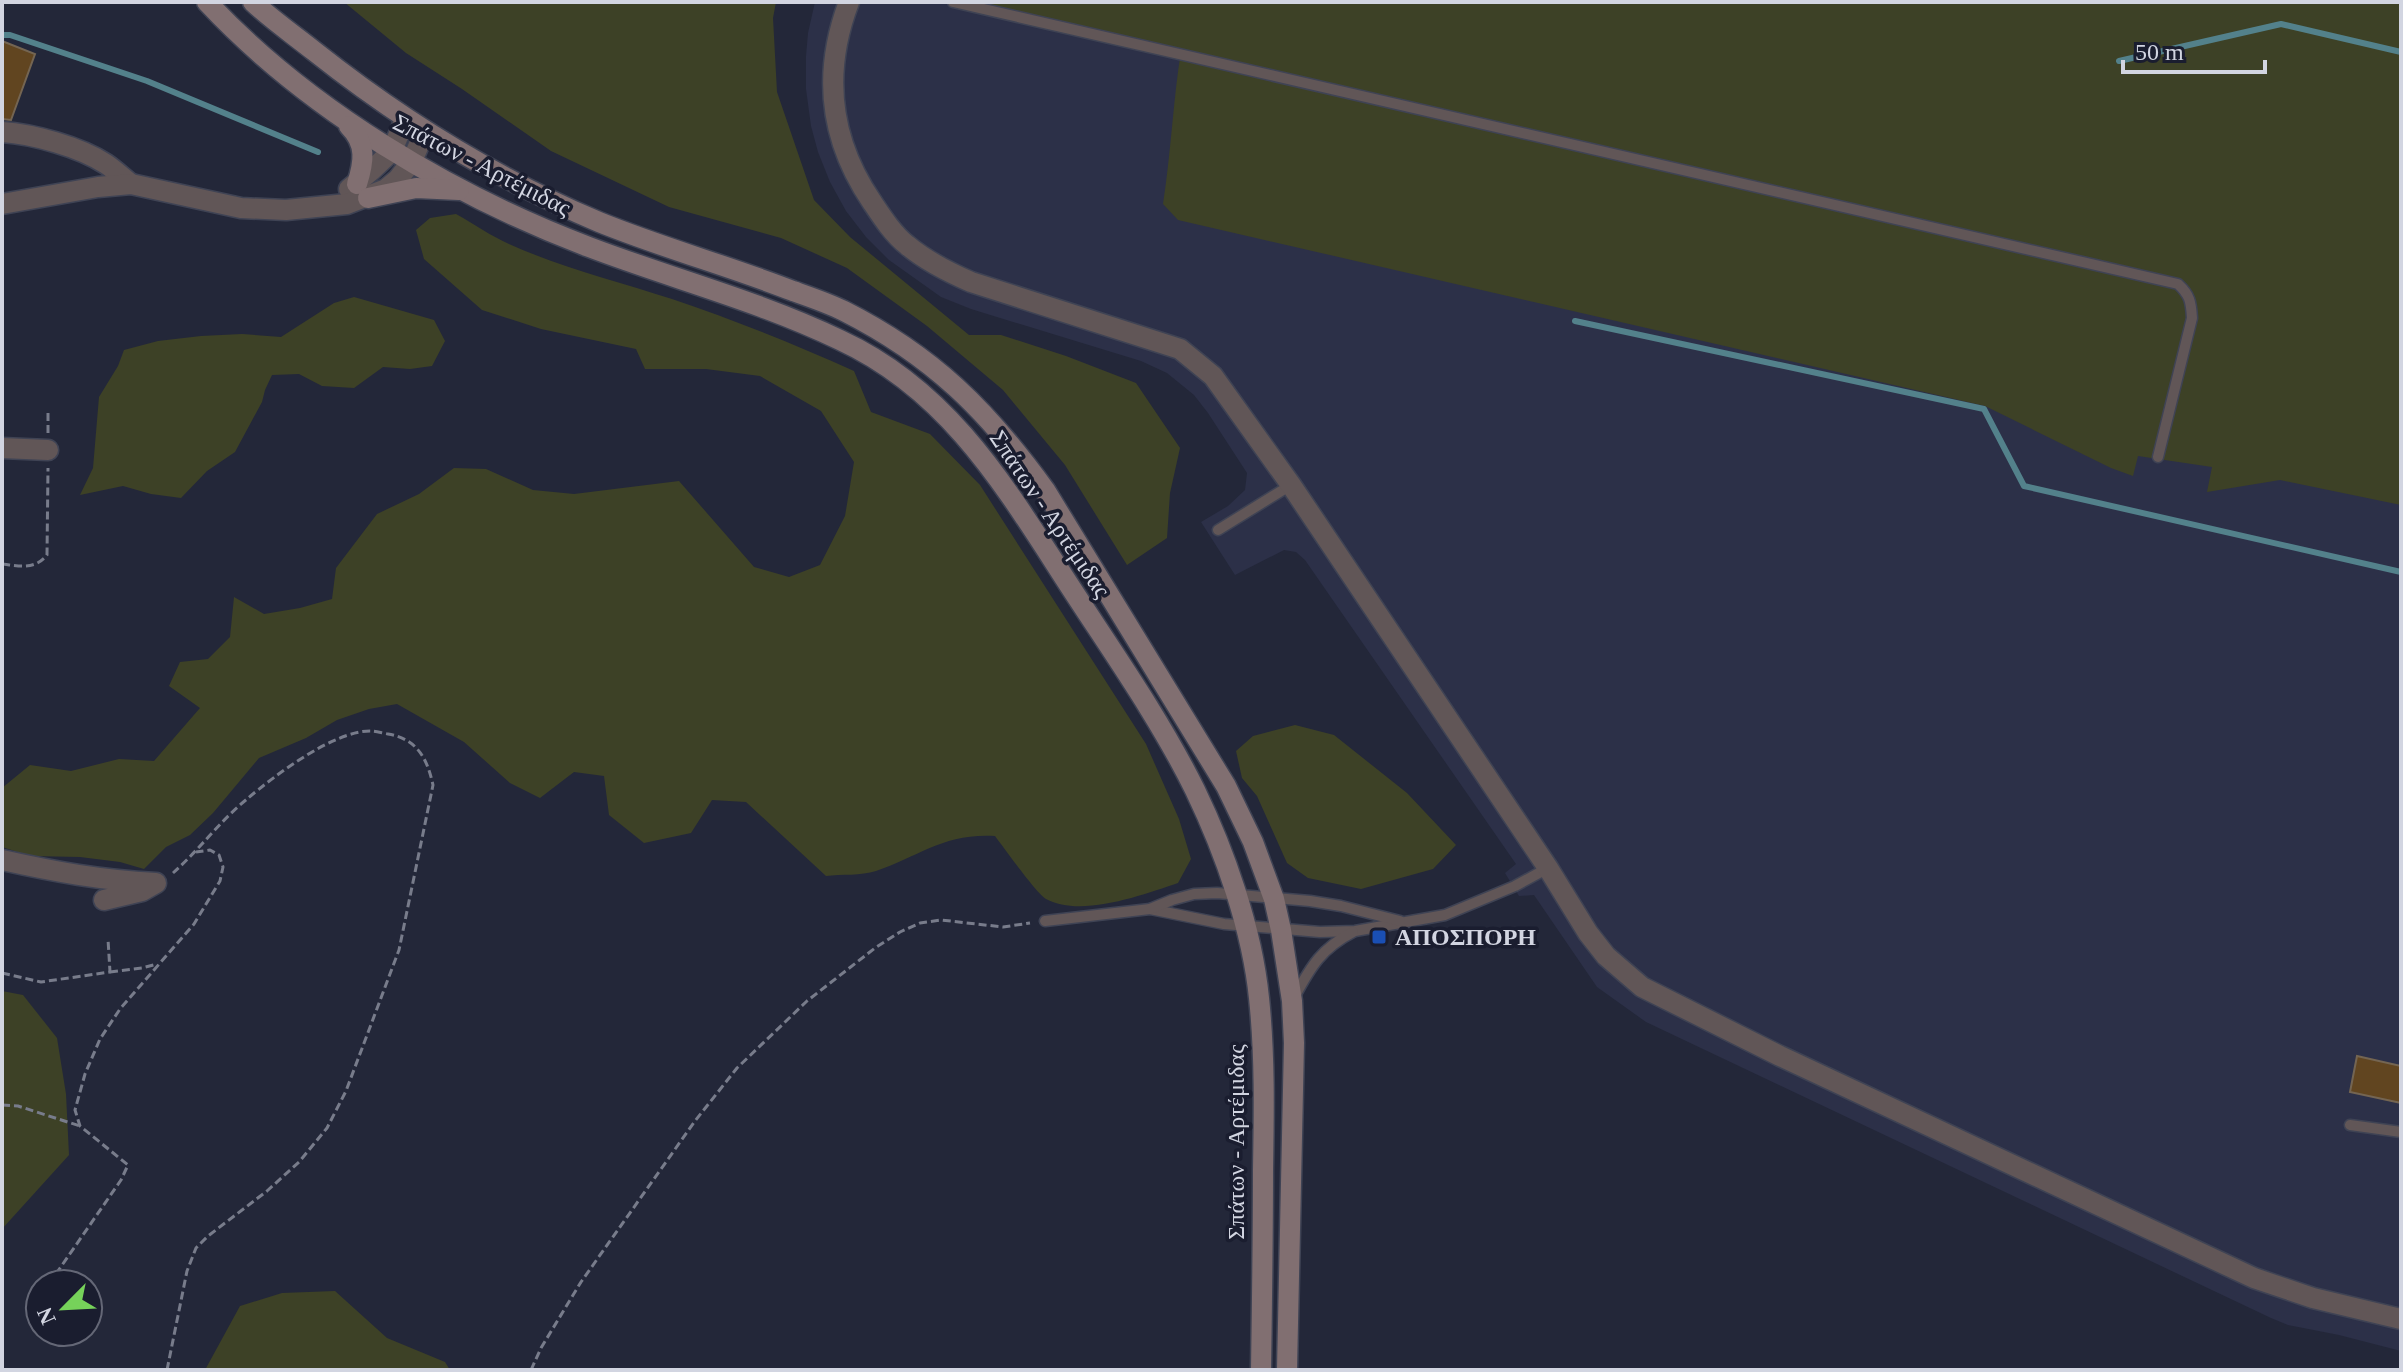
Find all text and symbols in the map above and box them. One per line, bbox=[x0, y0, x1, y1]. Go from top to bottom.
scale bar bbox=[2123, 24, 2265, 74]
text: 50 m bbox=[2135, 39, 2184, 65]
street label: Σπάτων - Αρτέμιδας bbox=[389, 109, 575, 221]
street label: Σπάτων - Αρτέμιδας bbox=[985, 426, 1116, 603]
place label: ΑΠΟΣΠΟΡΗ bbox=[1395, 924, 1536, 950]
marker: ΑΠΟΣΠΟΡΗ bbox=[1370, 928, 1388, 946]
street label: Σπάτων - Αρτέμιδας bbox=[1223, 1044, 1249, 1240]
north arrow bbox=[24, 1268, 104, 1348]
text: N bbox=[31, 1303, 61, 1328]

